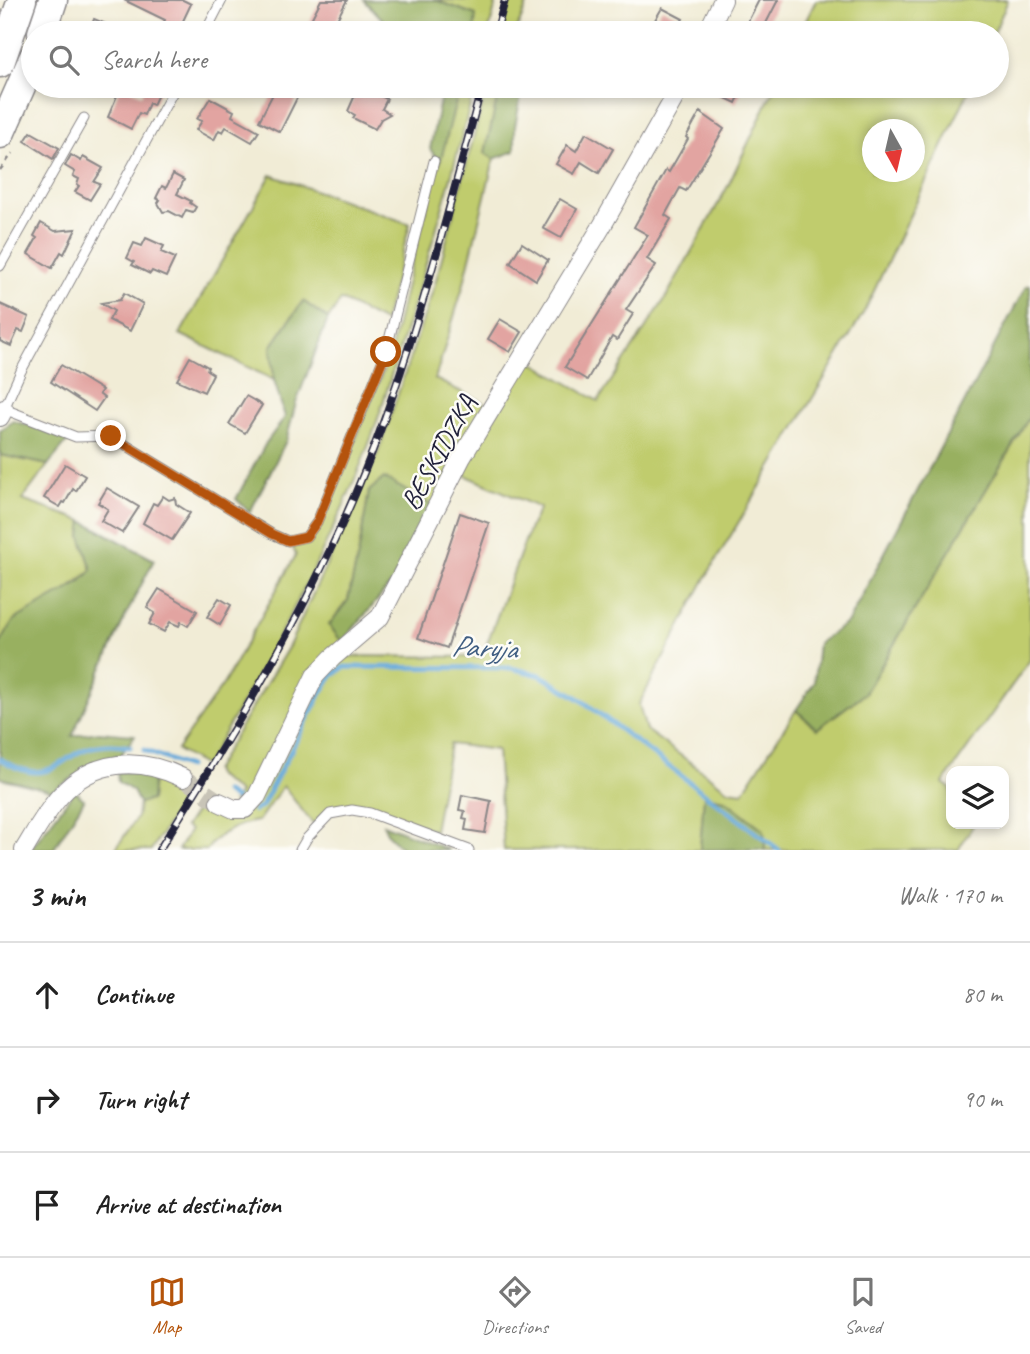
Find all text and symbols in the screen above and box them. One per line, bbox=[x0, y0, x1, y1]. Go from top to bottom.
search box bbox=[21, 21, 1009, 98]
icon: search bbox=[45, 41, 83, 79]
text: Search here bbox=[101, 43, 207, 76]
north arrow bbox=[862, 119, 925, 182]
route start bbox=[370, 336, 401, 367]
street label: BESKIDZKA bbox=[393, 388, 485, 516]
route end bbox=[95, 420, 126, 451]
water label: Paryja bbox=[451, 626, 520, 668]
map controls bbox=[946, 766, 1009, 829]
button: layers bbox=[946, 766, 1009, 829]
text: 3 min bbox=[28, 877, 85, 915]
text: Walk · 170 m bbox=[898, 881, 1002, 910]
icon: ahead bbox=[28, 976, 66, 1014]
text: Continue bbox=[95, 978, 173, 1011]
text: 80 m bbox=[963, 980, 1002, 1009]
icon: right bbox=[28, 1081, 66, 1119]
text: Turn right bbox=[95, 1083, 186, 1116]
text: 90 m bbox=[963, 1085, 1002, 1114]
icon: arrive bbox=[28, 1186, 66, 1224]
text: Arrive at destination bbox=[95, 1188, 281, 1221]
tab: Map bbox=[148, 1273, 186, 1339]
tab: Directions bbox=[482, 1273, 548, 1339]
tab: Saved bbox=[844, 1273, 882, 1339]

